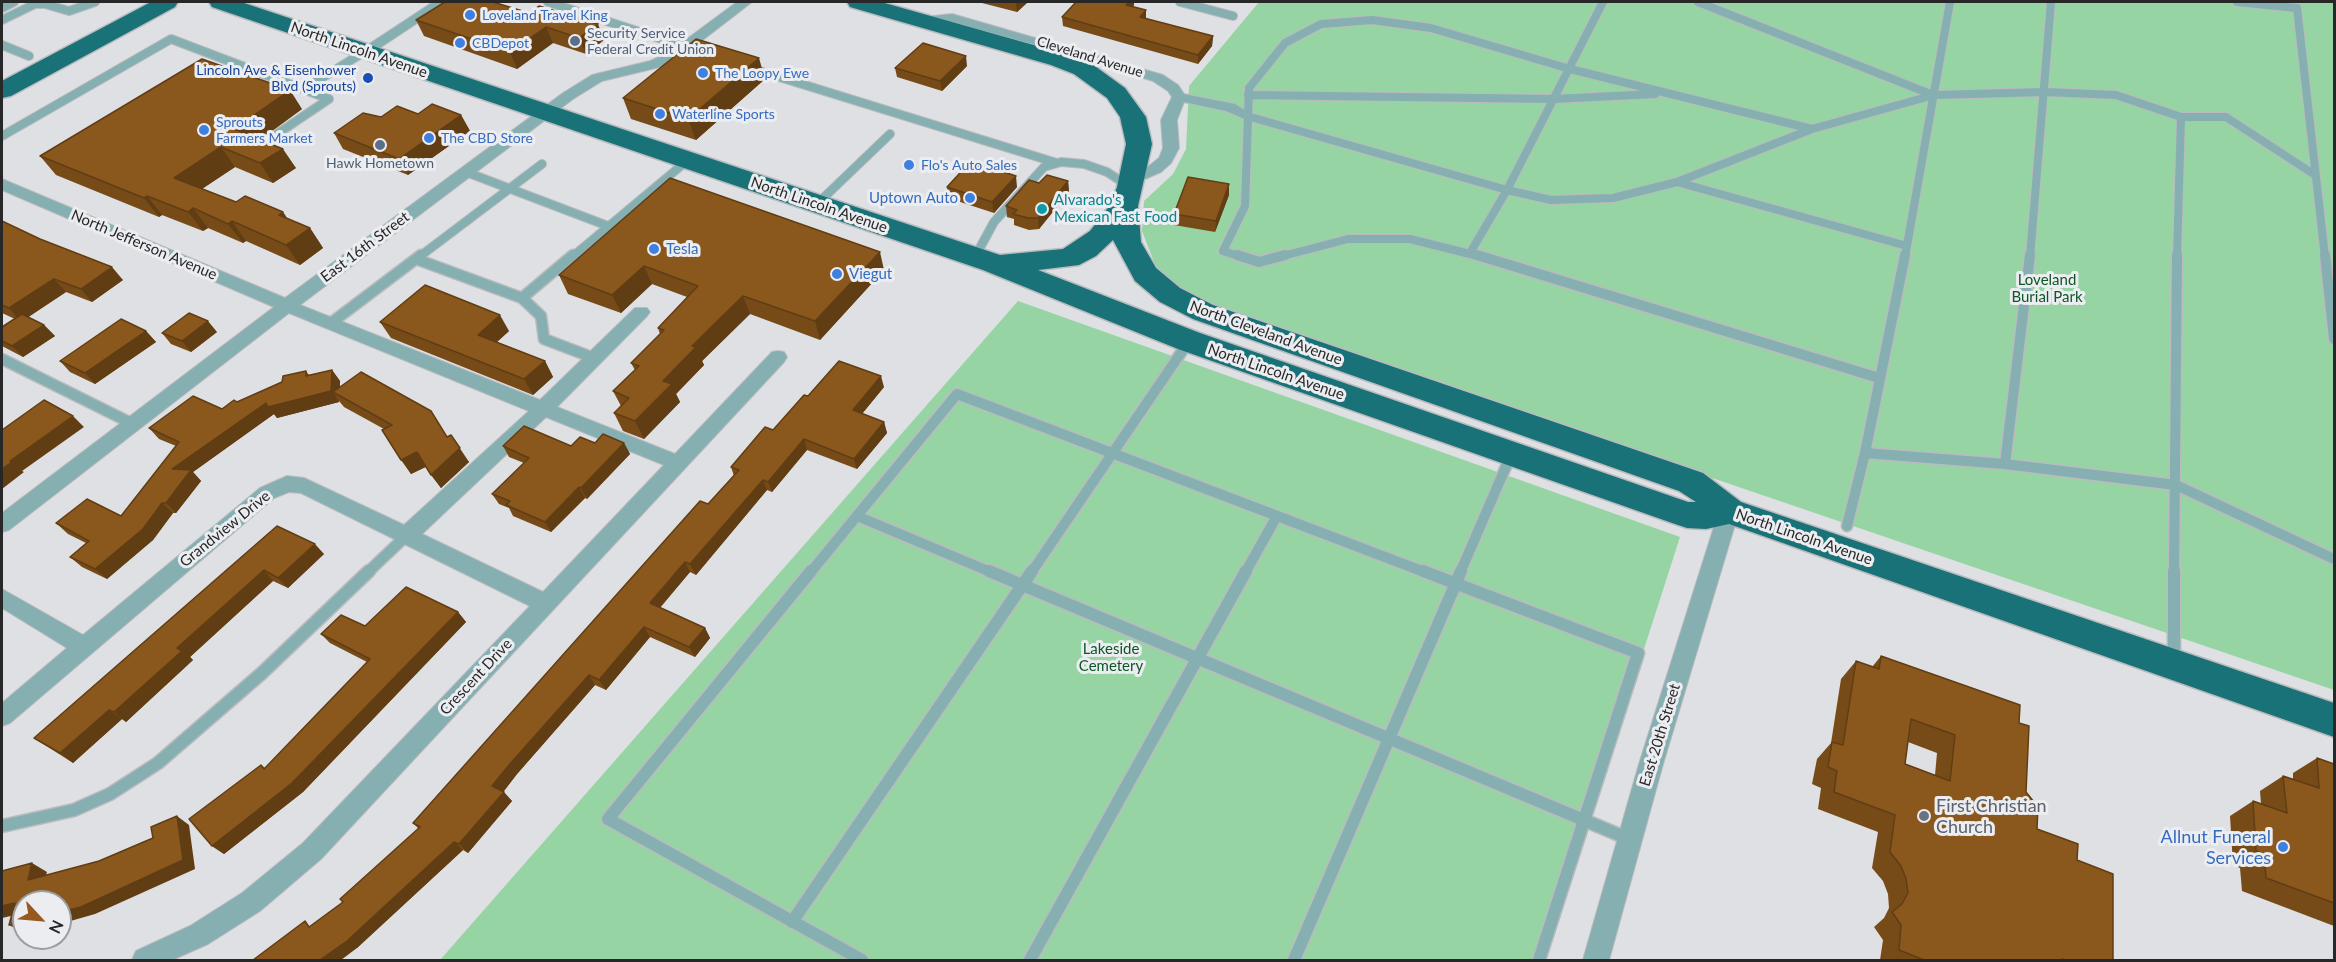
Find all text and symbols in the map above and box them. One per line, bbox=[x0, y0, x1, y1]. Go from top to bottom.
place label: Loveland Travel King bbox=[482, 7, 608, 23]
marker: Loveland Travel King bbox=[463, 8, 477, 22]
street label: North Lincoln Avenue bbox=[288, 18, 430, 82]
place label: Security Service Federal Credit Union bbox=[587, 25, 714, 57]
street label: Cleveland Avenue bbox=[1035, 33, 1145, 81]
marker: Security Service Federal Credit Union bbox=[568, 34, 582, 48]
place label: CBDepot bbox=[472, 35, 529, 51]
marker: CBDepot bbox=[453, 36, 467, 50]
place label: Lincoln Ave & Eisenhower Blvd (Sprouts) bbox=[196, 62, 356, 94]
place label: The Loopy Ewe bbox=[715, 65, 809, 81]
marker: The Loopy Ewe bbox=[696, 66, 710, 80]
marker: Lincoln Ave & Eisenhower Blvd (Sprouts) bbox=[361, 71, 375, 85]
place label: Waterline Sports bbox=[672, 106, 775, 122]
marker: Waterline Sports bbox=[653, 107, 667, 121]
place label: Sprouts Farmers Market bbox=[216, 114, 313, 146]
marker: Sprouts Farmers Market bbox=[197, 123, 211, 137]
place label: The CBD Store bbox=[441, 130, 533, 146]
marker: The CBD Store bbox=[422, 131, 436, 145]
marker: Hawk Hometown bbox=[373, 138, 387, 152]
place label: Hawk Hometown bbox=[326, 155, 434, 171]
place label: Flo's Auto Sales bbox=[921, 157, 1017, 173]
marker: Flo's Auto Sales bbox=[902, 158, 916, 172]
street label: North Lincoln Avenue bbox=[748, 173, 890, 237]
place label: Uptown Auto bbox=[869, 189, 958, 207]
marker: Uptown Auto bbox=[963, 191, 977, 205]
place label: Alvarado's Mexican Fast Food bbox=[1054, 191, 1177, 226]
marker: Alvarado's Mexican Fast Food bbox=[1035, 202, 1049, 216]
street label: North Jefferson Avenue bbox=[68, 206, 220, 284]
street label: East 16th Street bbox=[317, 208, 413, 286]
place label: Tesla bbox=[666, 240, 698, 258]
marker: Tesla bbox=[647, 242, 661, 256]
place label: Viegut bbox=[849, 265, 892, 283]
marker: Viegut bbox=[830, 267, 844, 281]
park label: Loveland Burial Park bbox=[2011, 271, 2083, 306]
street label: North Cleveland Avenue bbox=[1187, 297, 1345, 369]
street label: North Lincoln Avenue bbox=[1205, 340, 1347, 404]
street label: Grandview Drive bbox=[176, 487, 274, 571]
street label: North Lincoln Avenue bbox=[1733, 505, 1875, 569]
street label: Crescent Drive bbox=[436, 635, 516, 719]
park label: Lakeside Cemetery bbox=[1079, 640, 1143, 675]
street label: East 20th Street bbox=[1636, 682, 1684, 788]
place label: First Christian Church bbox=[1936, 795, 2047, 838]
marker: First Christian Church bbox=[1917, 809, 1931, 823]
place label: Allnut Funeral Services bbox=[2161, 826, 2271, 868]
marker: Allnut Funeral Services bbox=[2276, 840, 2290, 854]
north arrow bbox=[12, 890, 72, 950]
text: N bbox=[46, 918, 68, 937]

